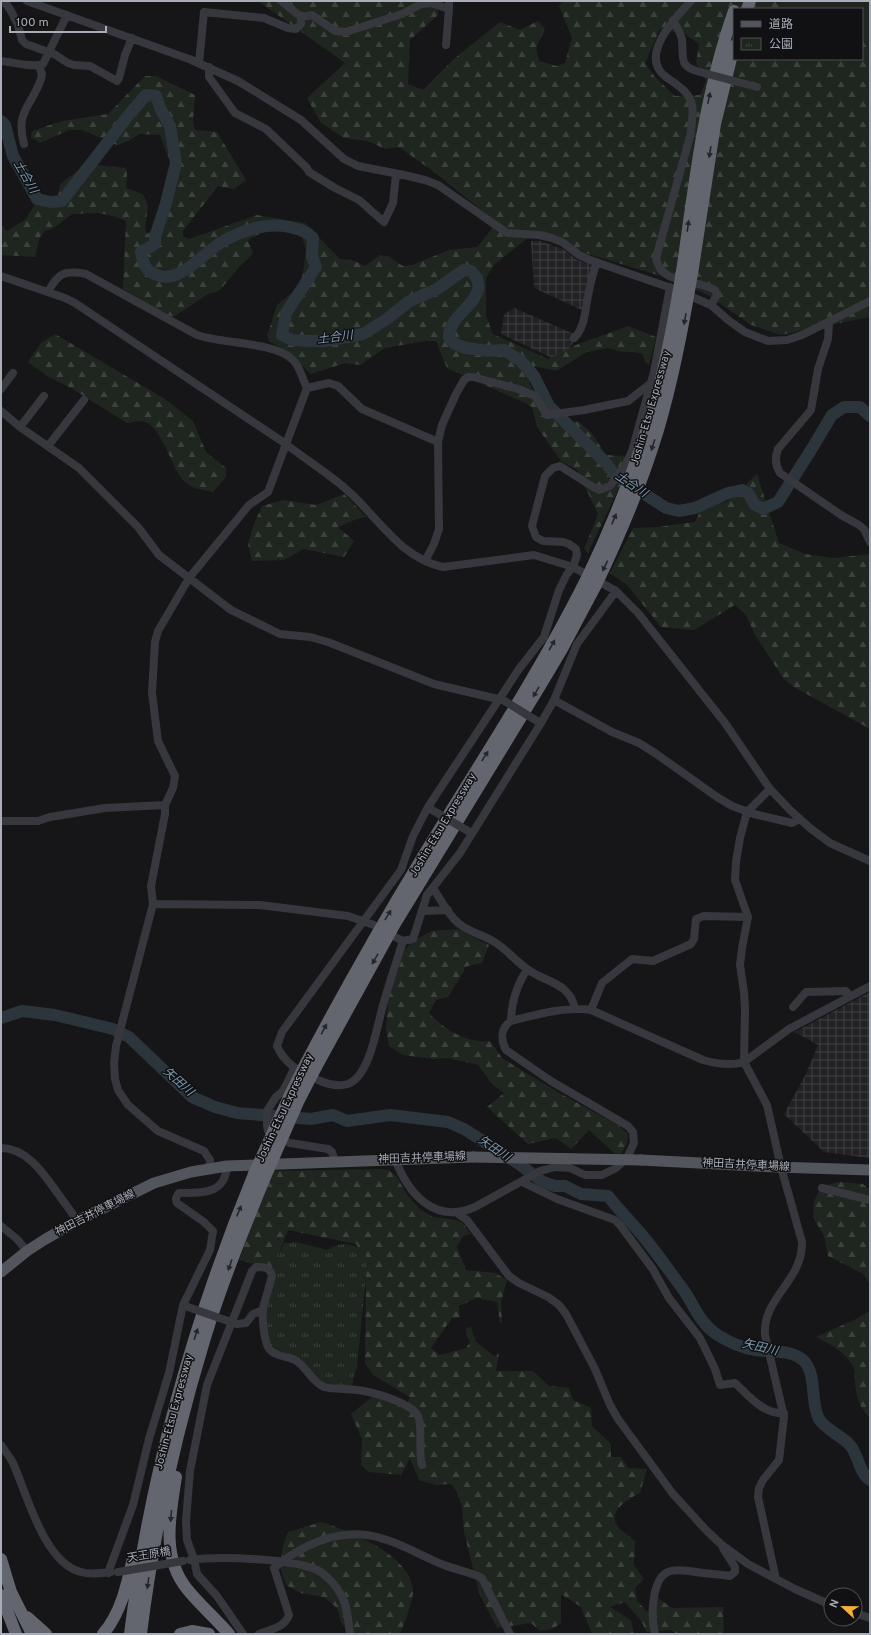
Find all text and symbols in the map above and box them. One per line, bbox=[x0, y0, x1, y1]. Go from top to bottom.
scale bar bbox=[10, 8, 106, 34]
legend bbox=[733, 8, 863, 60]
text: 100 m bbox=[16, 15, 49, 31]
text: 道路 bbox=[769, 17, 793, 33]
text: 公園 bbox=[769, 37, 793, 53]
one-way arrow bbox=[706, 92, 712, 104]
one-way arrow bbox=[707, 146, 713, 158]
water label: 土合川 bbox=[9, 157, 42, 198]
one-way arrow bbox=[685, 220, 691, 232]
one-way arrow bbox=[681, 313, 687, 325]
water label: 土合川 bbox=[316, 328, 356, 348]
street label: Joshin-Etsu Expressway bbox=[628, 349, 674, 467]
one-way arrow bbox=[650, 439, 656, 451]
water label: 土合川 bbox=[612, 468, 652, 503]
one-way arrow bbox=[612, 512, 618, 524]
one-way arrow bbox=[602, 560, 608, 571]
one-way arrow bbox=[548, 639, 555, 651]
one-way arrow bbox=[533, 686, 540, 698]
one-way arrow bbox=[481, 751, 488, 762]
street label: Joshin-Etsu Expressway bbox=[406, 770, 480, 880]
one-way arrow bbox=[384, 909, 391, 921]
one-way arrow bbox=[371, 953, 378, 965]
one-way arrow bbox=[321, 1023, 327, 1034]
street label: Joshin-Etsu Expressway bbox=[254, 1051, 317, 1165]
water label: 矢田川 bbox=[159, 1064, 198, 1101]
water label: 矢田川 bbox=[475, 1132, 515, 1167]
street label: 神田吉井停車場線 bbox=[378, 1149, 466, 1167]
street label: 神田吉井停車場線 bbox=[702, 1156, 790, 1174]
street label: 神田吉井停車場線 bbox=[53, 1187, 137, 1239]
one-way arrow bbox=[236, 1206, 242, 1217]
one-way arrow bbox=[227, 1259, 233, 1271]
one-way arrow bbox=[193, 1327, 199, 1339]
water label: 矢田川 bbox=[741, 1336, 781, 1360]
street label: Joshin-Etsu Expressway bbox=[152, 1353, 196, 1471]
one-way arrow bbox=[167, 1510, 174, 1522]
street label: 天王原橋 bbox=[126, 1545, 172, 1565]
one-way arrow bbox=[145, 1577, 151, 1589]
north arrow bbox=[823, 1587, 863, 1627]
text: N bbox=[827, 1597, 843, 1610]

